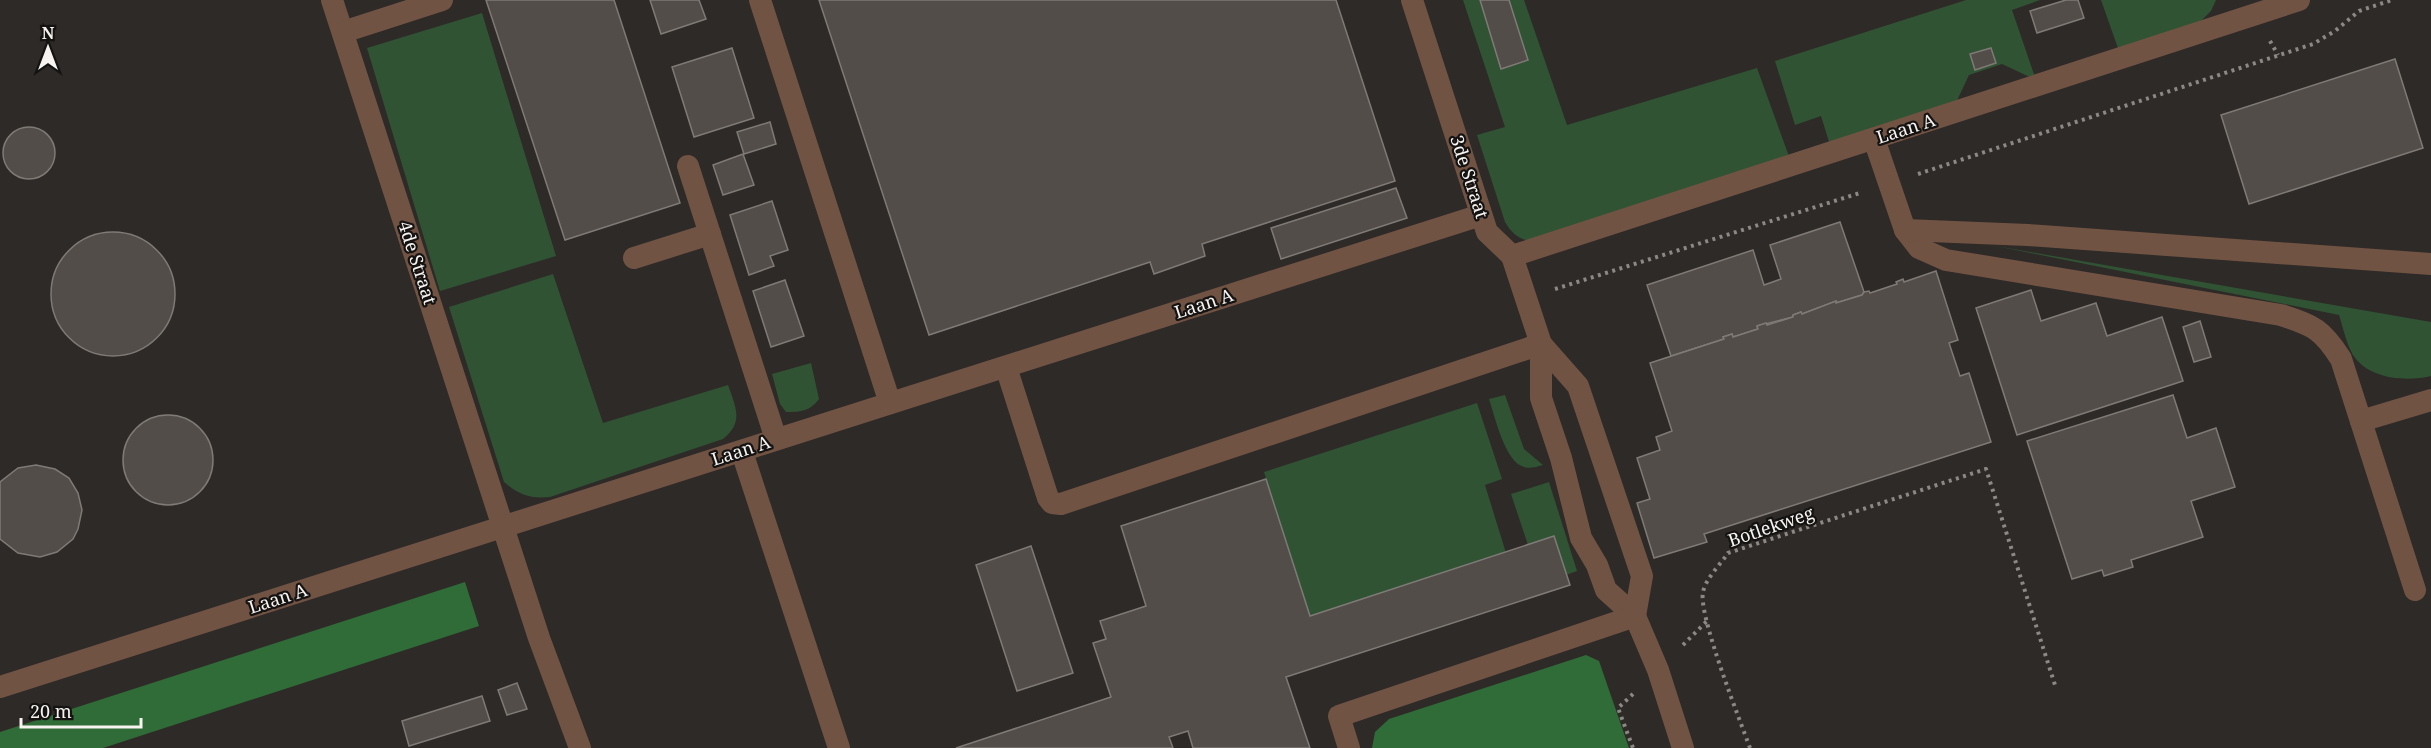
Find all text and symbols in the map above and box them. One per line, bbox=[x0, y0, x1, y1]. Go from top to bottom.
north arrow bbox=[18, 18, 78, 78]
text: N bbox=[42, 22, 55, 44]
street label: Laan A bbox=[1873, 107, 1938, 149]
street label: 3de Straat bbox=[1445, 132, 1495, 221]
street label: 4de Straat bbox=[393, 218, 443, 307]
street label: Laan A bbox=[1171, 282, 1236, 324]
street label: Laan A bbox=[708, 429, 773, 471]
street label: Botlekweg bbox=[1725, 500, 1817, 552]
street label: Laan A bbox=[245, 577, 310, 619]
scale bar bbox=[21, 691, 141, 729]
text: 20 m bbox=[30, 699, 72, 723]

